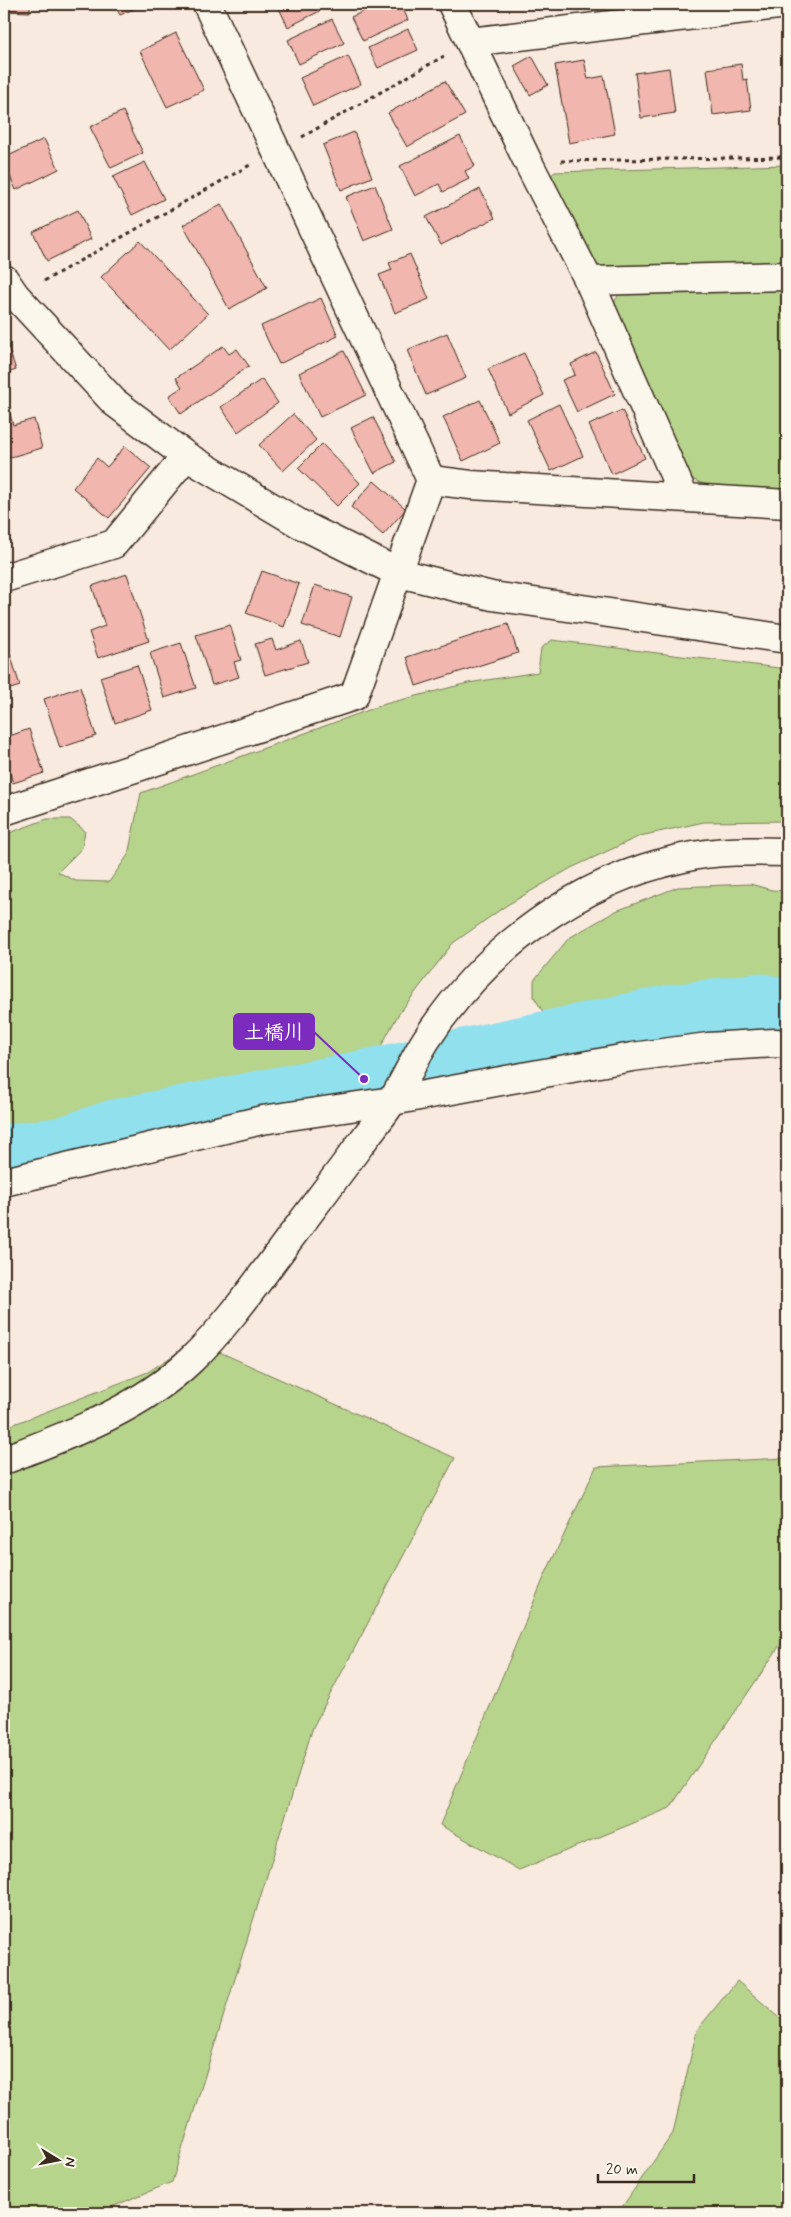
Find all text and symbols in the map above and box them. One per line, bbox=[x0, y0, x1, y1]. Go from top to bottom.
callout: 土橋川 bbox=[234, 1014, 314, 1049]
text: 土橋川 bbox=[244, 1020, 304, 1047]
north arrow bbox=[32, 2134, 82, 2184]
scale bar bbox=[598, 2152, 695, 2184]
text: N bbox=[60, 2156, 79, 2168]
text: 20 m bbox=[606, 2160, 638, 2180]

